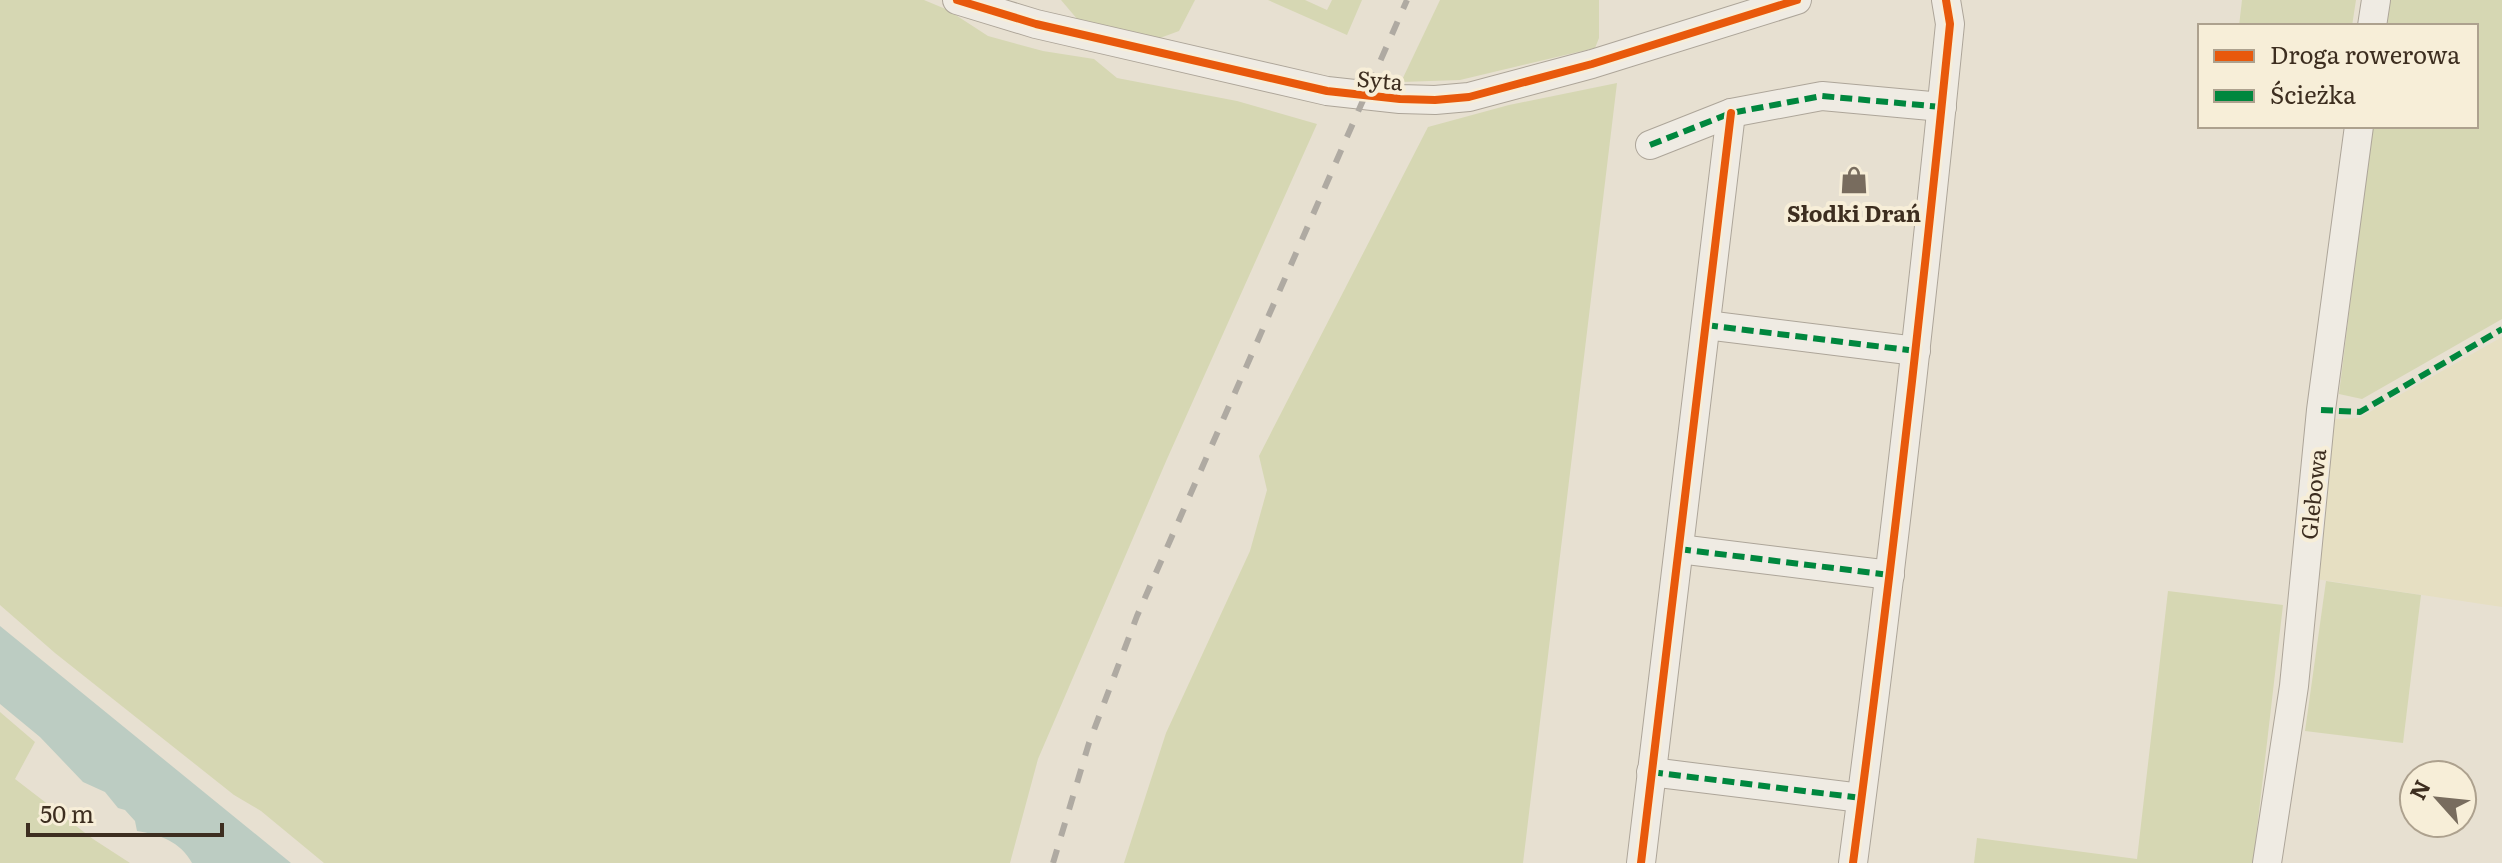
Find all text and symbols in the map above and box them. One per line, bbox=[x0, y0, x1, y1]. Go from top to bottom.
legend bbox=[2198, 24, 2478, 128]
text: Droga rowerowa bbox=[2270, 36, 2460, 71]
street label: Syta bbox=[1356, 61, 1404, 97]
text: Ścieżka bbox=[2270, 76, 2356, 111]
shop icon: Słodki Drań bbox=[1839, 165, 1869, 195]
place label: Słodki Drań bbox=[1787, 196, 1921, 229]
street label: Glebowa bbox=[2291, 447, 2333, 541]
north arrow bbox=[2398, 759, 2478, 839]
text: N bbox=[2400, 774, 2438, 805]
scale bar bbox=[28, 787, 222, 837]
text: 50 m bbox=[40, 795, 94, 830]

